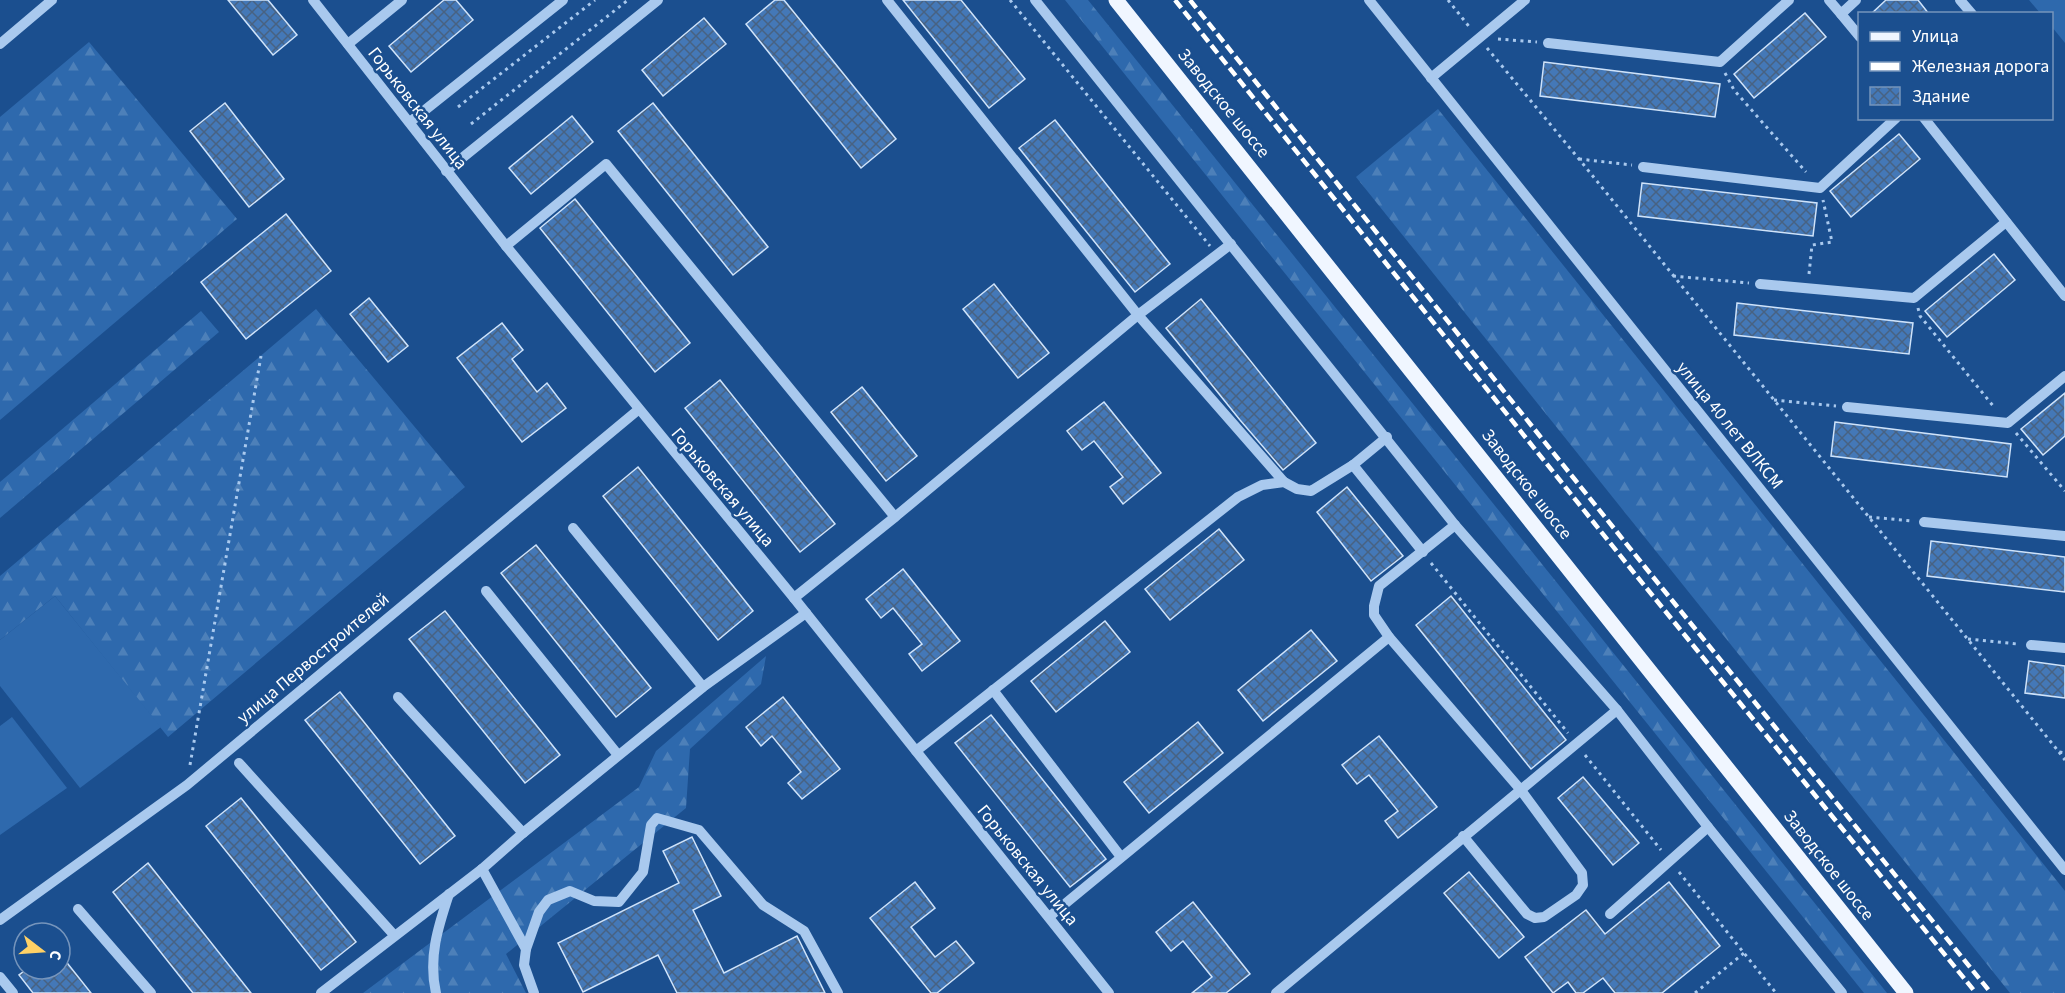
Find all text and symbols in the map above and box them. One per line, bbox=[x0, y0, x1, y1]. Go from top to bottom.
legend bbox=[1858, 12, 2053, 120]
text: Улица bbox=[1912, 24, 1959, 49]
street label: Горьковская улица bbox=[362, 42, 473, 175]
street label: Заводское шоссе bbox=[1172, 43, 1276, 163]
text: Железная дорога bbox=[1912, 54, 2049, 79]
text: Здание bbox=[1912, 84, 1970, 109]
street label: улица 40 лет ВЛКСМ bbox=[1670, 356, 1789, 495]
street label: Горьковская улица bbox=[665, 422, 780, 553]
street label: Заводское шоссе bbox=[1475, 424, 1578, 545]
street label: улица Первостроителей bbox=[232, 587, 395, 730]
street label: Горьковская улица bbox=[971, 799, 1084, 931]
street label: Заводское шоссе bbox=[1777, 805, 1880, 926]
north arrow bbox=[12, 921, 72, 981]
text: С bbox=[44, 947, 67, 963]

